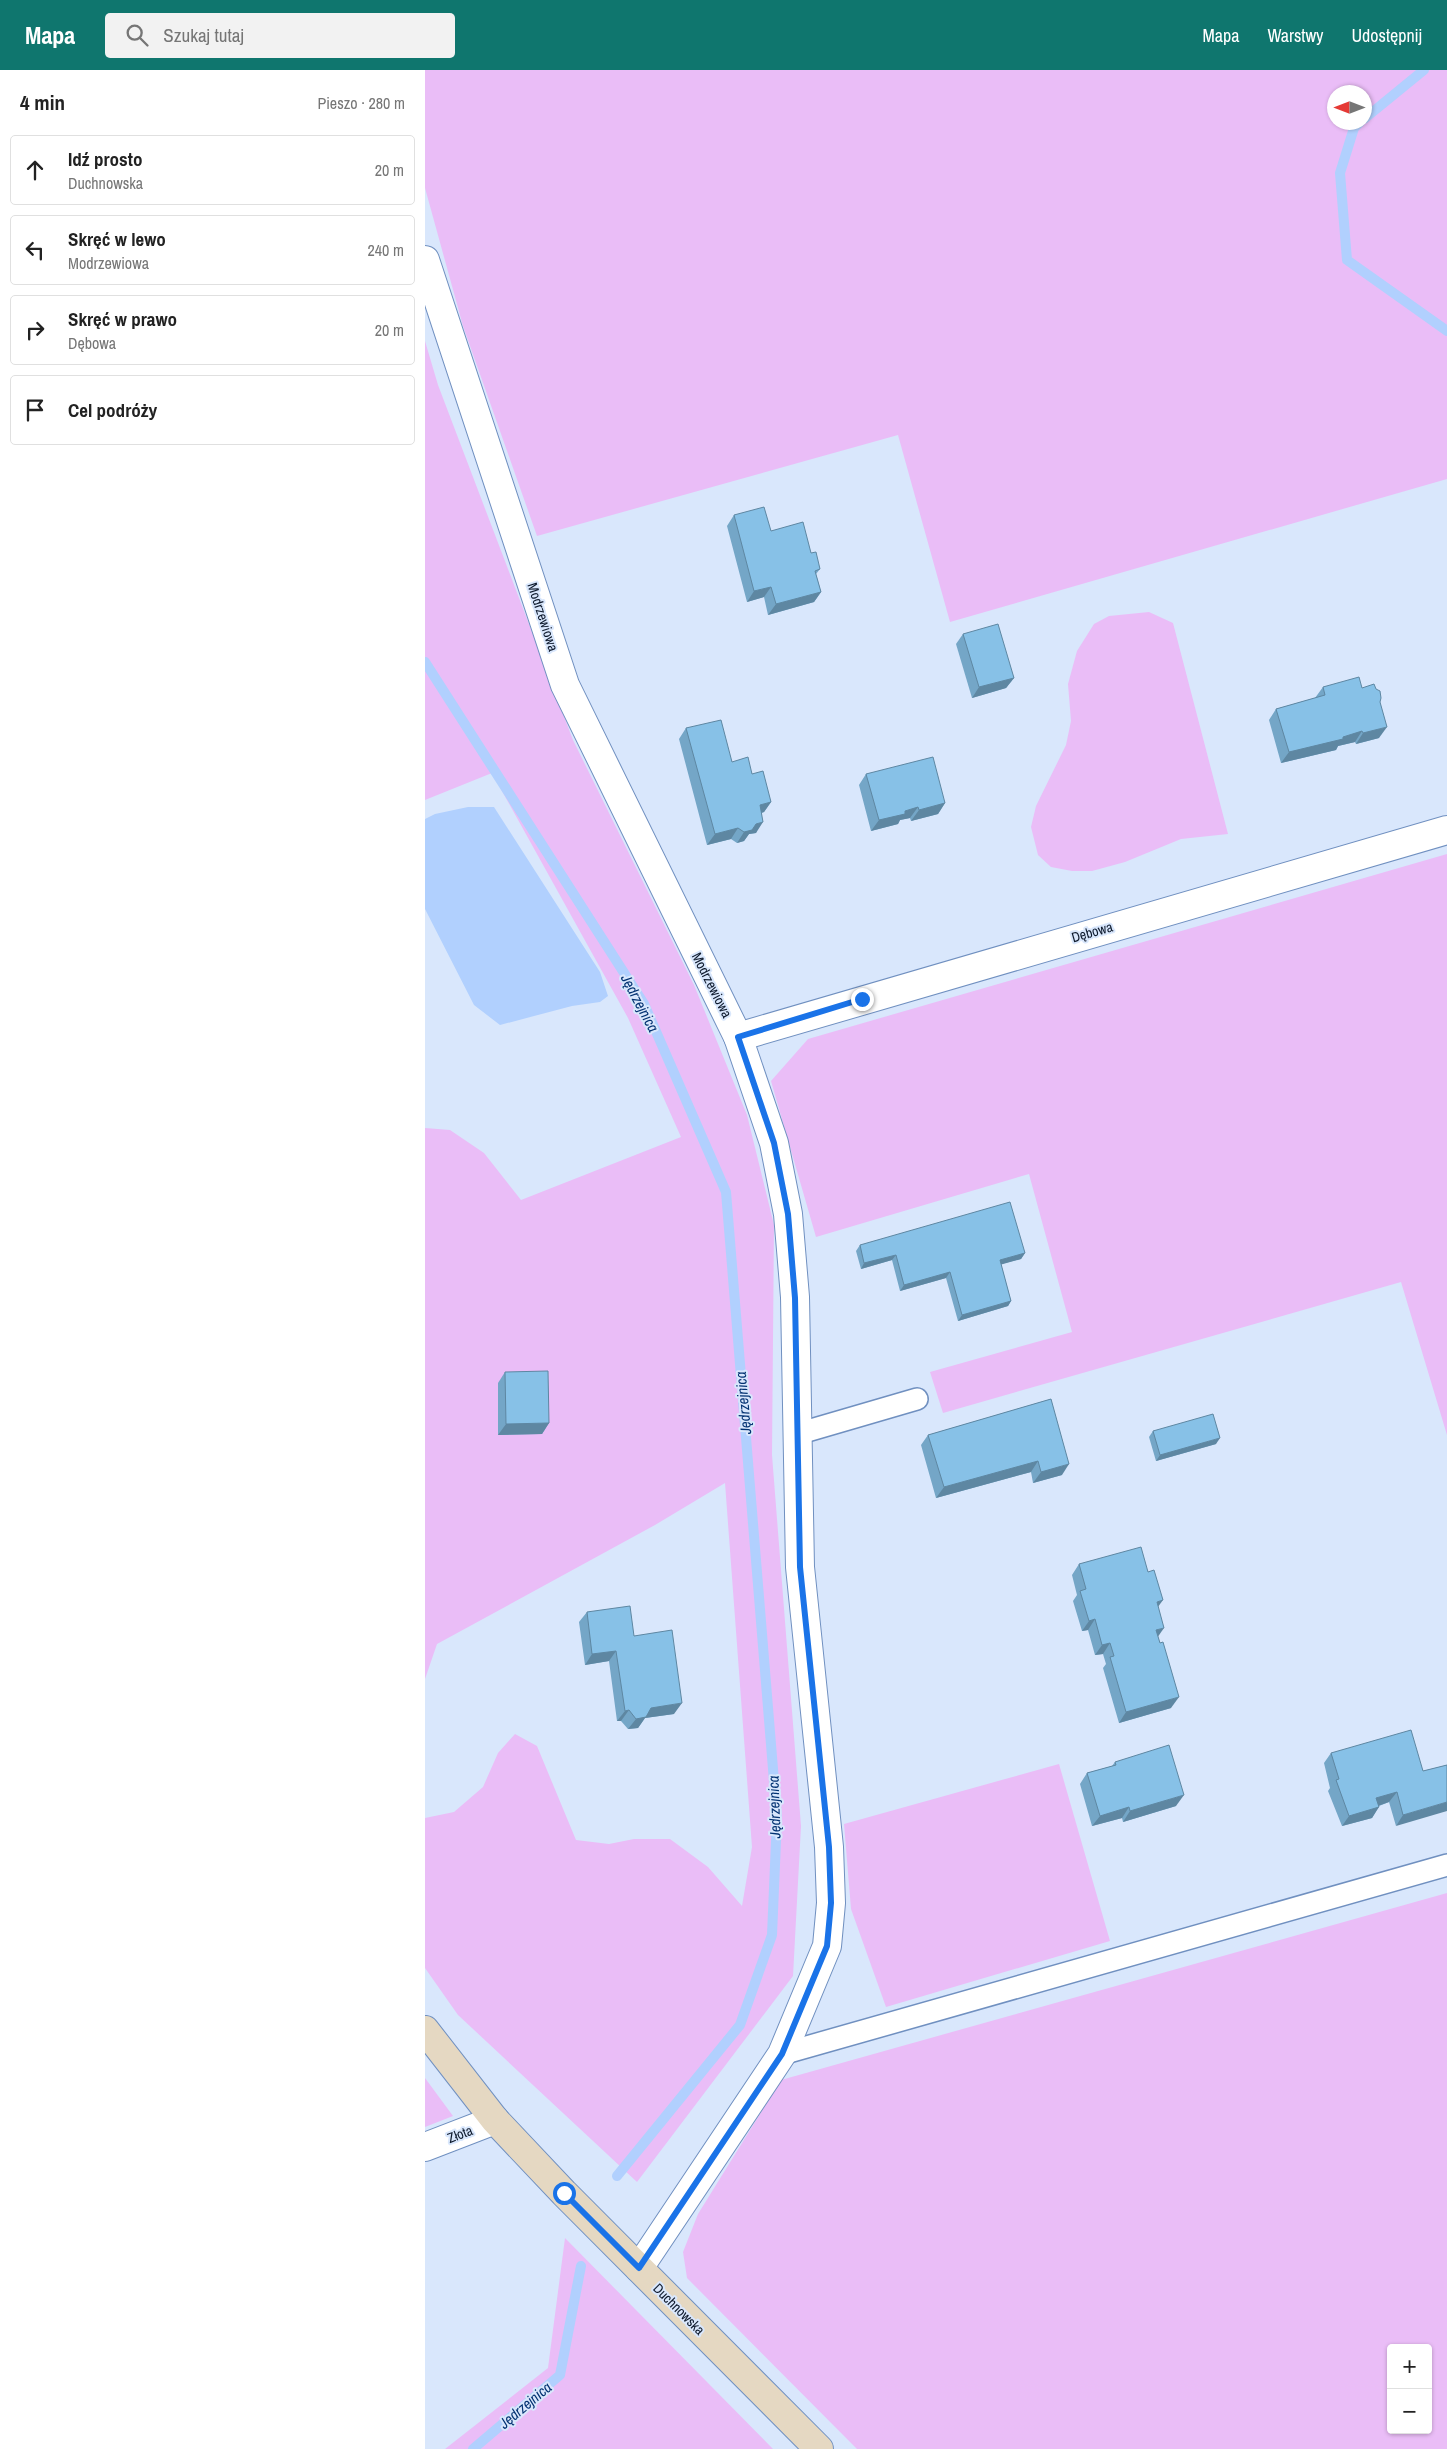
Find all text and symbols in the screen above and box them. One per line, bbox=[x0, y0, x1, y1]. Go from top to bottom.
search box bbox=[105, 13, 455, 58]
text: Mapa bbox=[25, 19, 75, 51]
icon: search bbox=[123, 21, 151, 49]
text: Szukaj tutaj bbox=[163, 22, 244, 48]
text: Mapa bbox=[1202, 23, 1239, 48]
text: Warstwy bbox=[1267, 23, 1323, 48]
text: Udostępnij bbox=[1351, 23, 1422, 48]
north arrow bbox=[1327, 85, 1372, 130]
text: 4 min bbox=[20, 88, 65, 117]
text: Pieszo · 280 m bbox=[317, 92, 405, 114]
text: Idź prosto bbox=[68, 146, 142, 172]
icon: ahead bbox=[21, 156, 49, 184]
text: 20 m bbox=[375, 159, 404, 181]
text: Duchnowska bbox=[68, 172, 143, 194]
text: Skręć w lewo bbox=[68, 226, 166, 252]
icon: left bbox=[21, 236, 49, 264]
text: 240 m bbox=[368, 239, 404, 261]
text: Modrzewiowa bbox=[68, 252, 149, 274]
text: Skręć w prawo bbox=[68, 306, 177, 332]
icon: right bbox=[21, 316, 49, 344]
text: 20 m bbox=[375, 319, 404, 341]
text: Dębowa bbox=[68, 332, 116, 354]
icon: arrive bbox=[21, 396, 49, 424]
text: Cel podróży bbox=[68, 397, 157, 423]
street label: Modrzewiowa bbox=[523, 581, 563, 654]
street label: Dębowa bbox=[1069, 917, 1115, 946]
street label: Modrzewiowa bbox=[688, 949, 736, 1021]
water label: Jędrzejnica bbox=[615, 969, 664, 1036]
route end bbox=[851, 988, 874, 1011]
water label: Jędrzejnica bbox=[730, 1371, 756, 1436]
water label: Jędrzejnica bbox=[762, 1775, 786, 1840]
street label: Złota bbox=[445, 2121, 476, 2147]
route start bbox=[553, 2182, 576, 2205]
street label: Duchnowska bbox=[649, 2279, 709, 2339]
map controls bbox=[1387, 2344, 1432, 2434]
button: + bbox=[1387, 2344, 1432, 2389]
water label: Jędrzejnica bbox=[493, 2377, 556, 2434]
button: − bbox=[1387, 2389, 1432, 2434]

